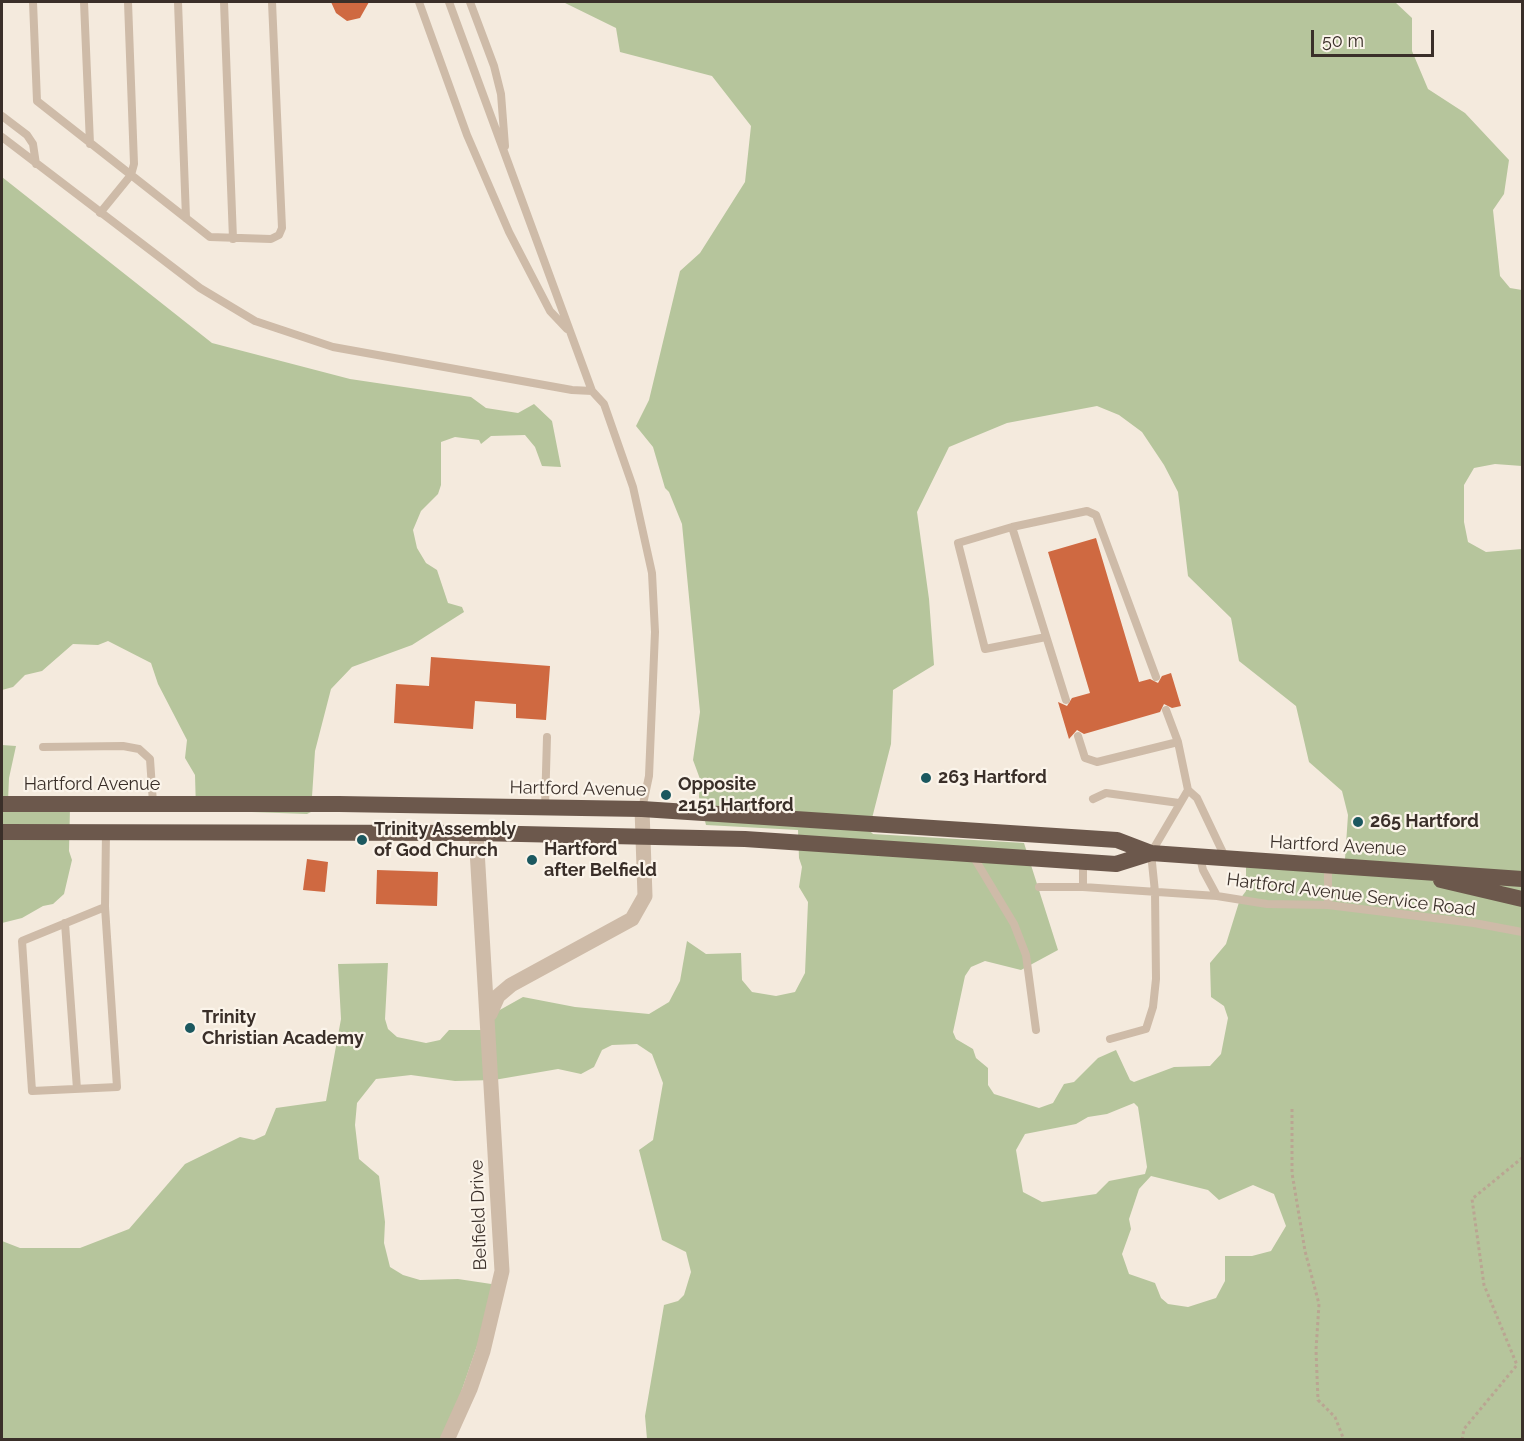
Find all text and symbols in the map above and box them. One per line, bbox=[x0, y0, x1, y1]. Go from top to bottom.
scale bar bbox=[1314, 18, 1437, 56]
text: 50 m bbox=[1322, 30, 1364, 51]
place label: 263 Hartford bbox=[938, 767, 1047, 789]
marker: 263 Hartford bbox=[919, 771, 933, 785]
street label: Hartford Avenue bbox=[24, 774, 160, 796]
place label: Opposite 2151 Hartford bbox=[678, 774, 794, 816]
street label: Hartford Avenue bbox=[509, 777, 647, 801]
marker: Opposite 2151 Hartford bbox=[659, 788, 673, 802]
place label: 265 Hartford bbox=[1370, 811, 1479, 833]
marker: 265 Hartford bbox=[1351, 815, 1365, 829]
place label: Trinity Assembly of God Church bbox=[374, 819, 516, 862]
street label: Hartford Avenue bbox=[1269, 832, 1407, 860]
marker: Trinity Assembly of God Church bbox=[355, 833, 369, 847]
place label: Hartford after Belfield bbox=[544, 839, 657, 882]
marker: Hartford after Belfield bbox=[525, 853, 539, 867]
street label: Hartford Avenue Service Road bbox=[1225, 869, 1477, 921]
place label: Trinity Christian Academy bbox=[202, 1007, 364, 1050]
marker: Trinity Christian Academy bbox=[183, 1021, 197, 1035]
street label: Belfield Drive bbox=[466, 1159, 492, 1271]

